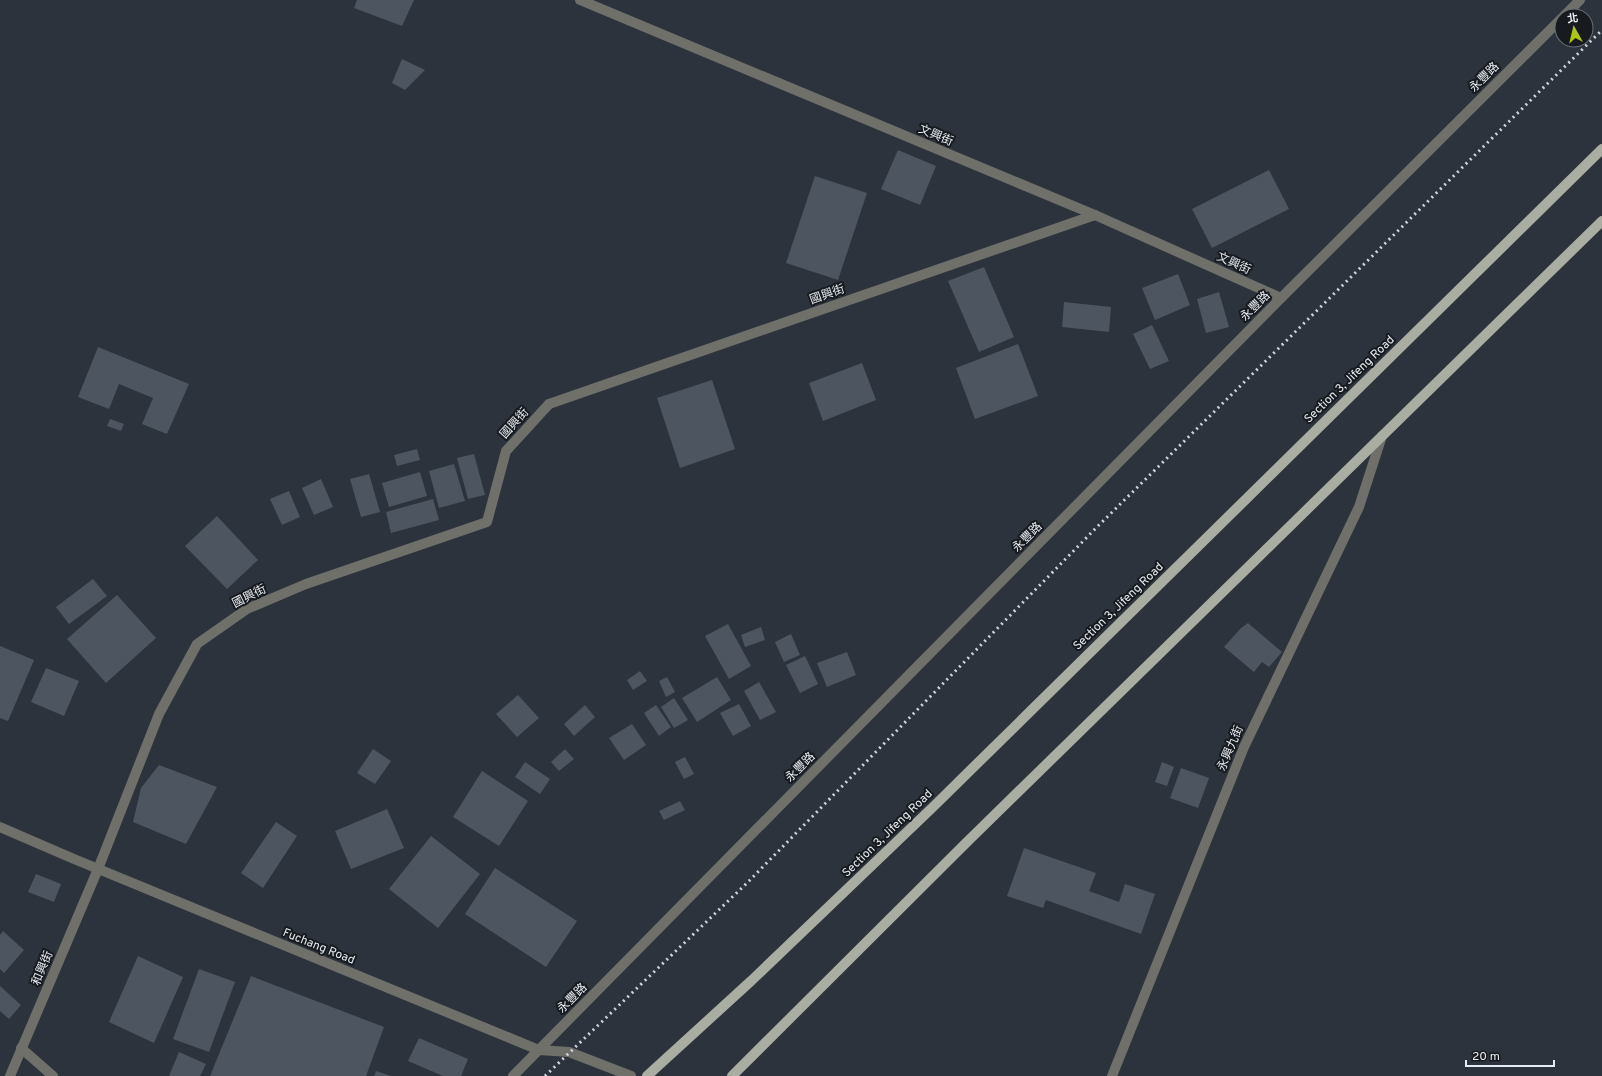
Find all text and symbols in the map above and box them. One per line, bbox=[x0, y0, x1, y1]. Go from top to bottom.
north arrow bbox=[1554, 8, 1594, 48]
text: 北 bbox=[1566, 11, 1579, 27]
street label: 永豐路 bbox=[1466, 59, 1503, 96]
street label: 文興街 bbox=[916, 122, 955, 150]
street label: 文興街 bbox=[1214, 249, 1253, 279]
street label: 國興街 bbox=[808, 282, 847, 308]
street label: 永豐路 bbox=[1237, 288, 1274, 325]
street label: Section 3, Jifeng Road bbox=[1301, 332, 1398, 427]
street label: 國興街 bbox=[497, 405, 533, 442]
street label: 永豐路 bbox=[1009, 519, 1046, 556]
street label: Section 3, Jifeng Road bbox=[1070, 559, 1167, 654]
street label: 國興街 bbox=[230, 582, 269, 612]
street label: 永興九街 bbox=[1214, 723, 1248, 774]
street label: 永豐路 bbox=[782, 749, 819, 786]
street label: Section 3, Jifeng Road bbox=[839, 786, 936, 881]
street label: Fuchang Road bbox=[280, 925, 357, 969]
street label: 和興街 bbox=[29, 949, 57, 988]
street label: 永豐路 bbox=[554, 980, 591, 1017]
scale bar bbox=[1466, 1042, 1554, 1068]
text: 20 m bbox=[1472, 1049, 1500, 1065]

